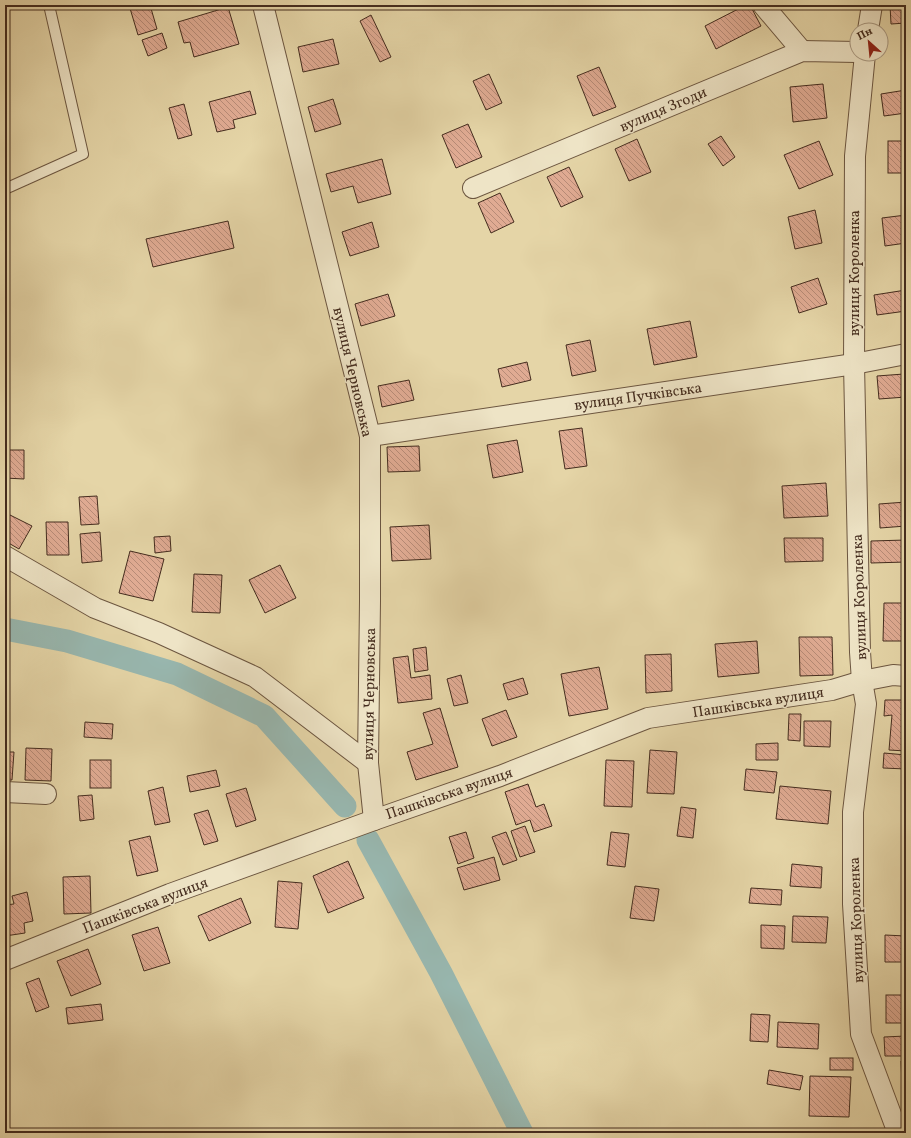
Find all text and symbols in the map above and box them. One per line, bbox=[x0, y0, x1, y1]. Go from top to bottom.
north arrow bbox=[849, 22, 889, 62]
text: Пн bbox=[855, 24, 876, 45]
street label: вулиця Згоди bbox=[617, 83, 710, 138]
street label: вулиця Короленка bbox=[845, 210, 866, 336]
street label: вулиця Черновська bbox=[326, 305, 377, 439]
street label: вулиця Пучківська bbox=[573, 378, 703, 417]
street label: вулиця Короленка bbox=[848, 534, 873, 660]
street label: вулиця Черновська bbox=[359, 628, 382, 760]
street label: Пашківська вулиця bbox=[691, 683, 826, 724]
street label: Пашківська вулиця bbox=[383, 763, 516, 826]
street label: вулиця Короленка bbox=[845, 857, 870, 983]
street label: Пашківська вулиця bbox=[80, 873, 211, 940]

